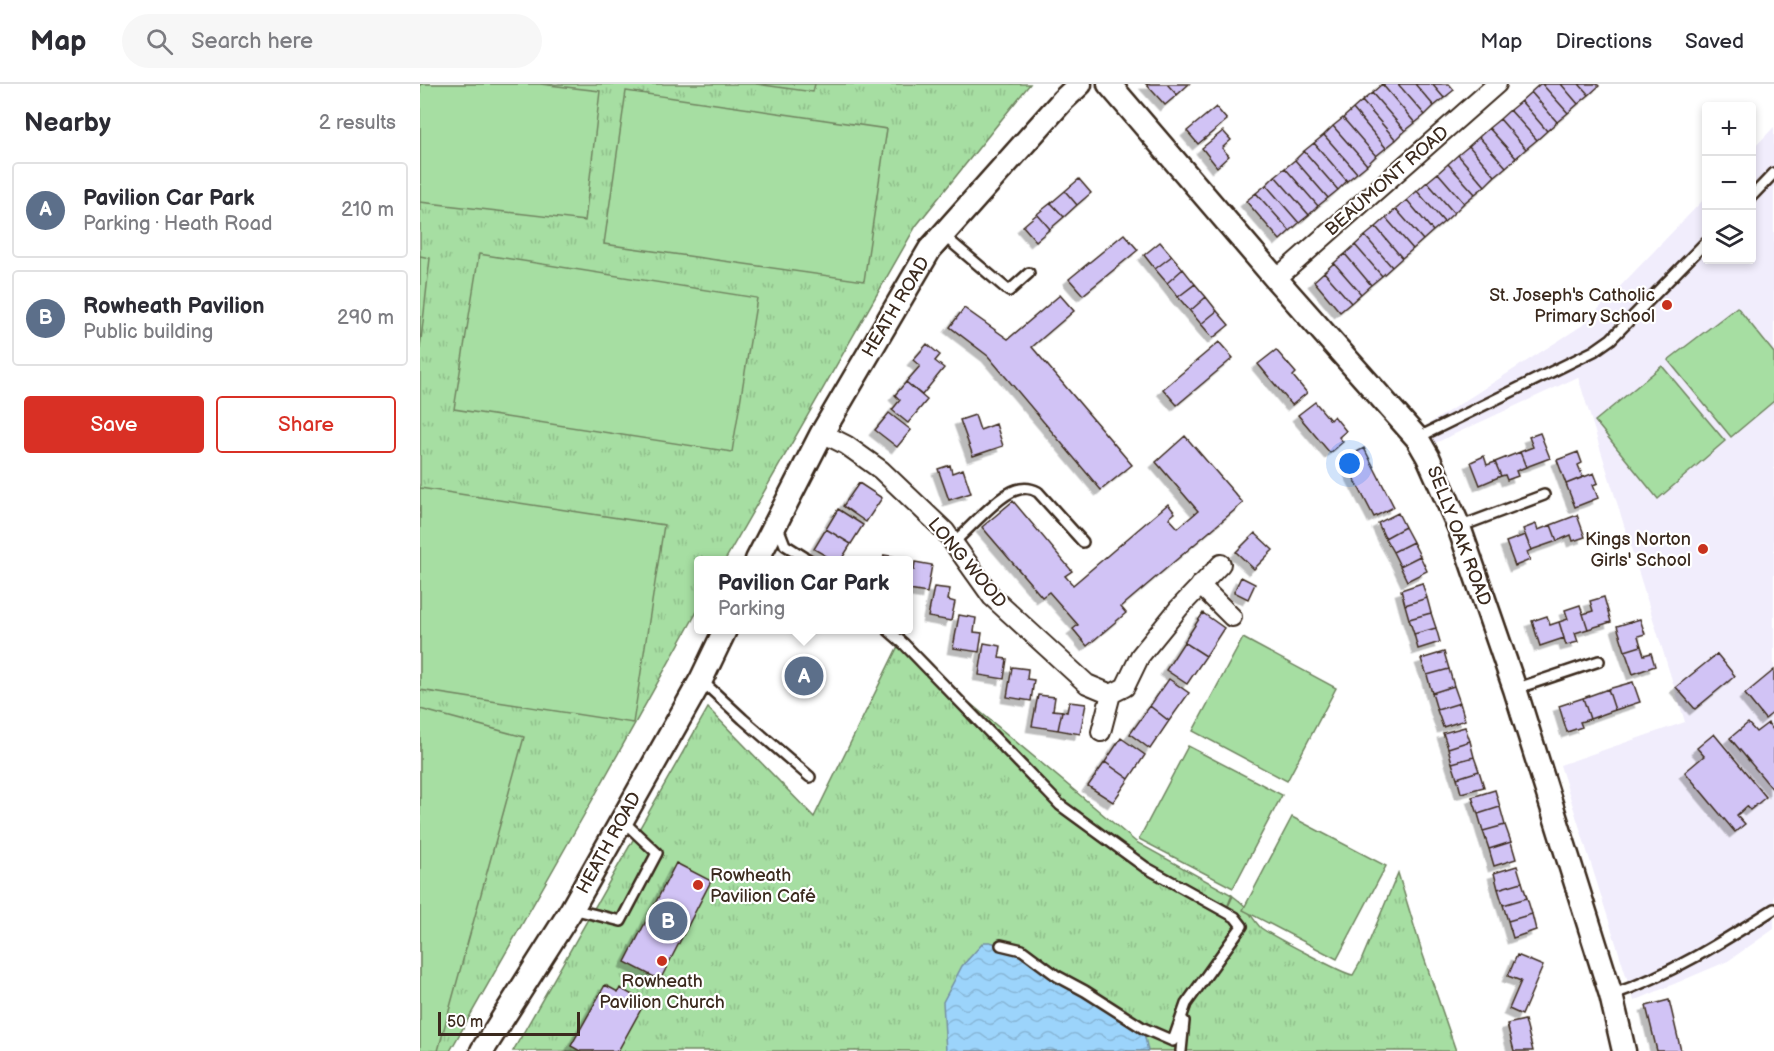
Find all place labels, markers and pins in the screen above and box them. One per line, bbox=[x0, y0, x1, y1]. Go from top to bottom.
place label: St. Joseph's Catholic Primary School bbox=[1489, 285, 1655, 327]
marker: St. Joseph's Catholic Primary School bbox=[1660, 298, 1674, 312]
place label: Kings Norton Girls' School bbox=[1585, 529, 1691, 571]
marker: Kings Norton Girls' School bbox=[1696, 542, 1710, 556]
pin: A bbox=[784, 654, 824, 698]
place label: Rowheath Pavilion Café bbox=[710, 865, 816, 907]
marker: Rowheath Pavilion Café bbox=[691, 878, 705, 892]
pin: B bbox=[648, 898, 688, 944]
marker: Rowheath Pavilion Church bbox=[655, 954, 669, 968]
place label: Rowheath Pavilion Church bbox=[599, 971, 725, 1013]

